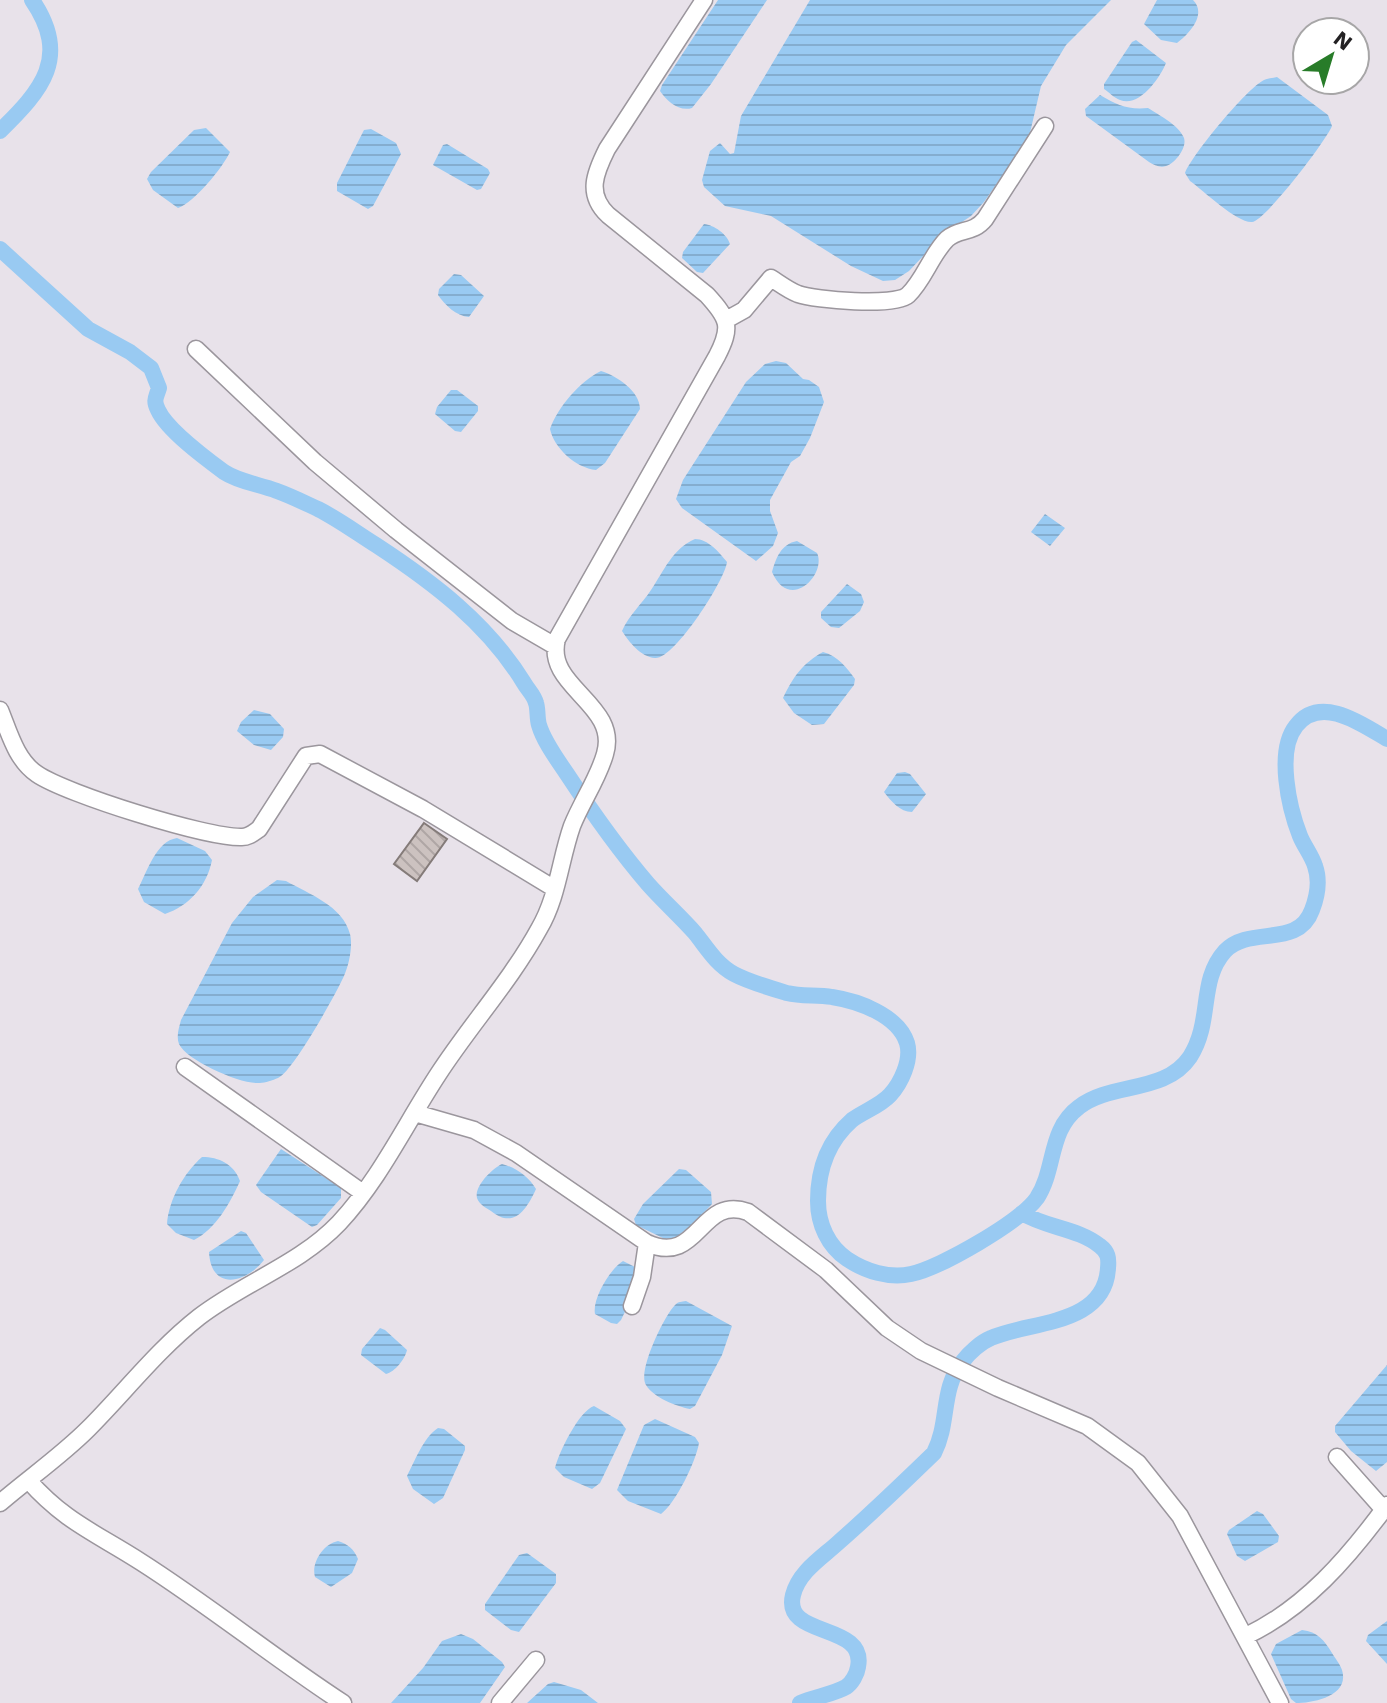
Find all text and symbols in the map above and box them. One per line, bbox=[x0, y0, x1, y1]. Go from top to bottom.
north arrow bbox=[1291, 16, 1371, 96]
text: N bbox=[1329, 26, 1357, 56]

